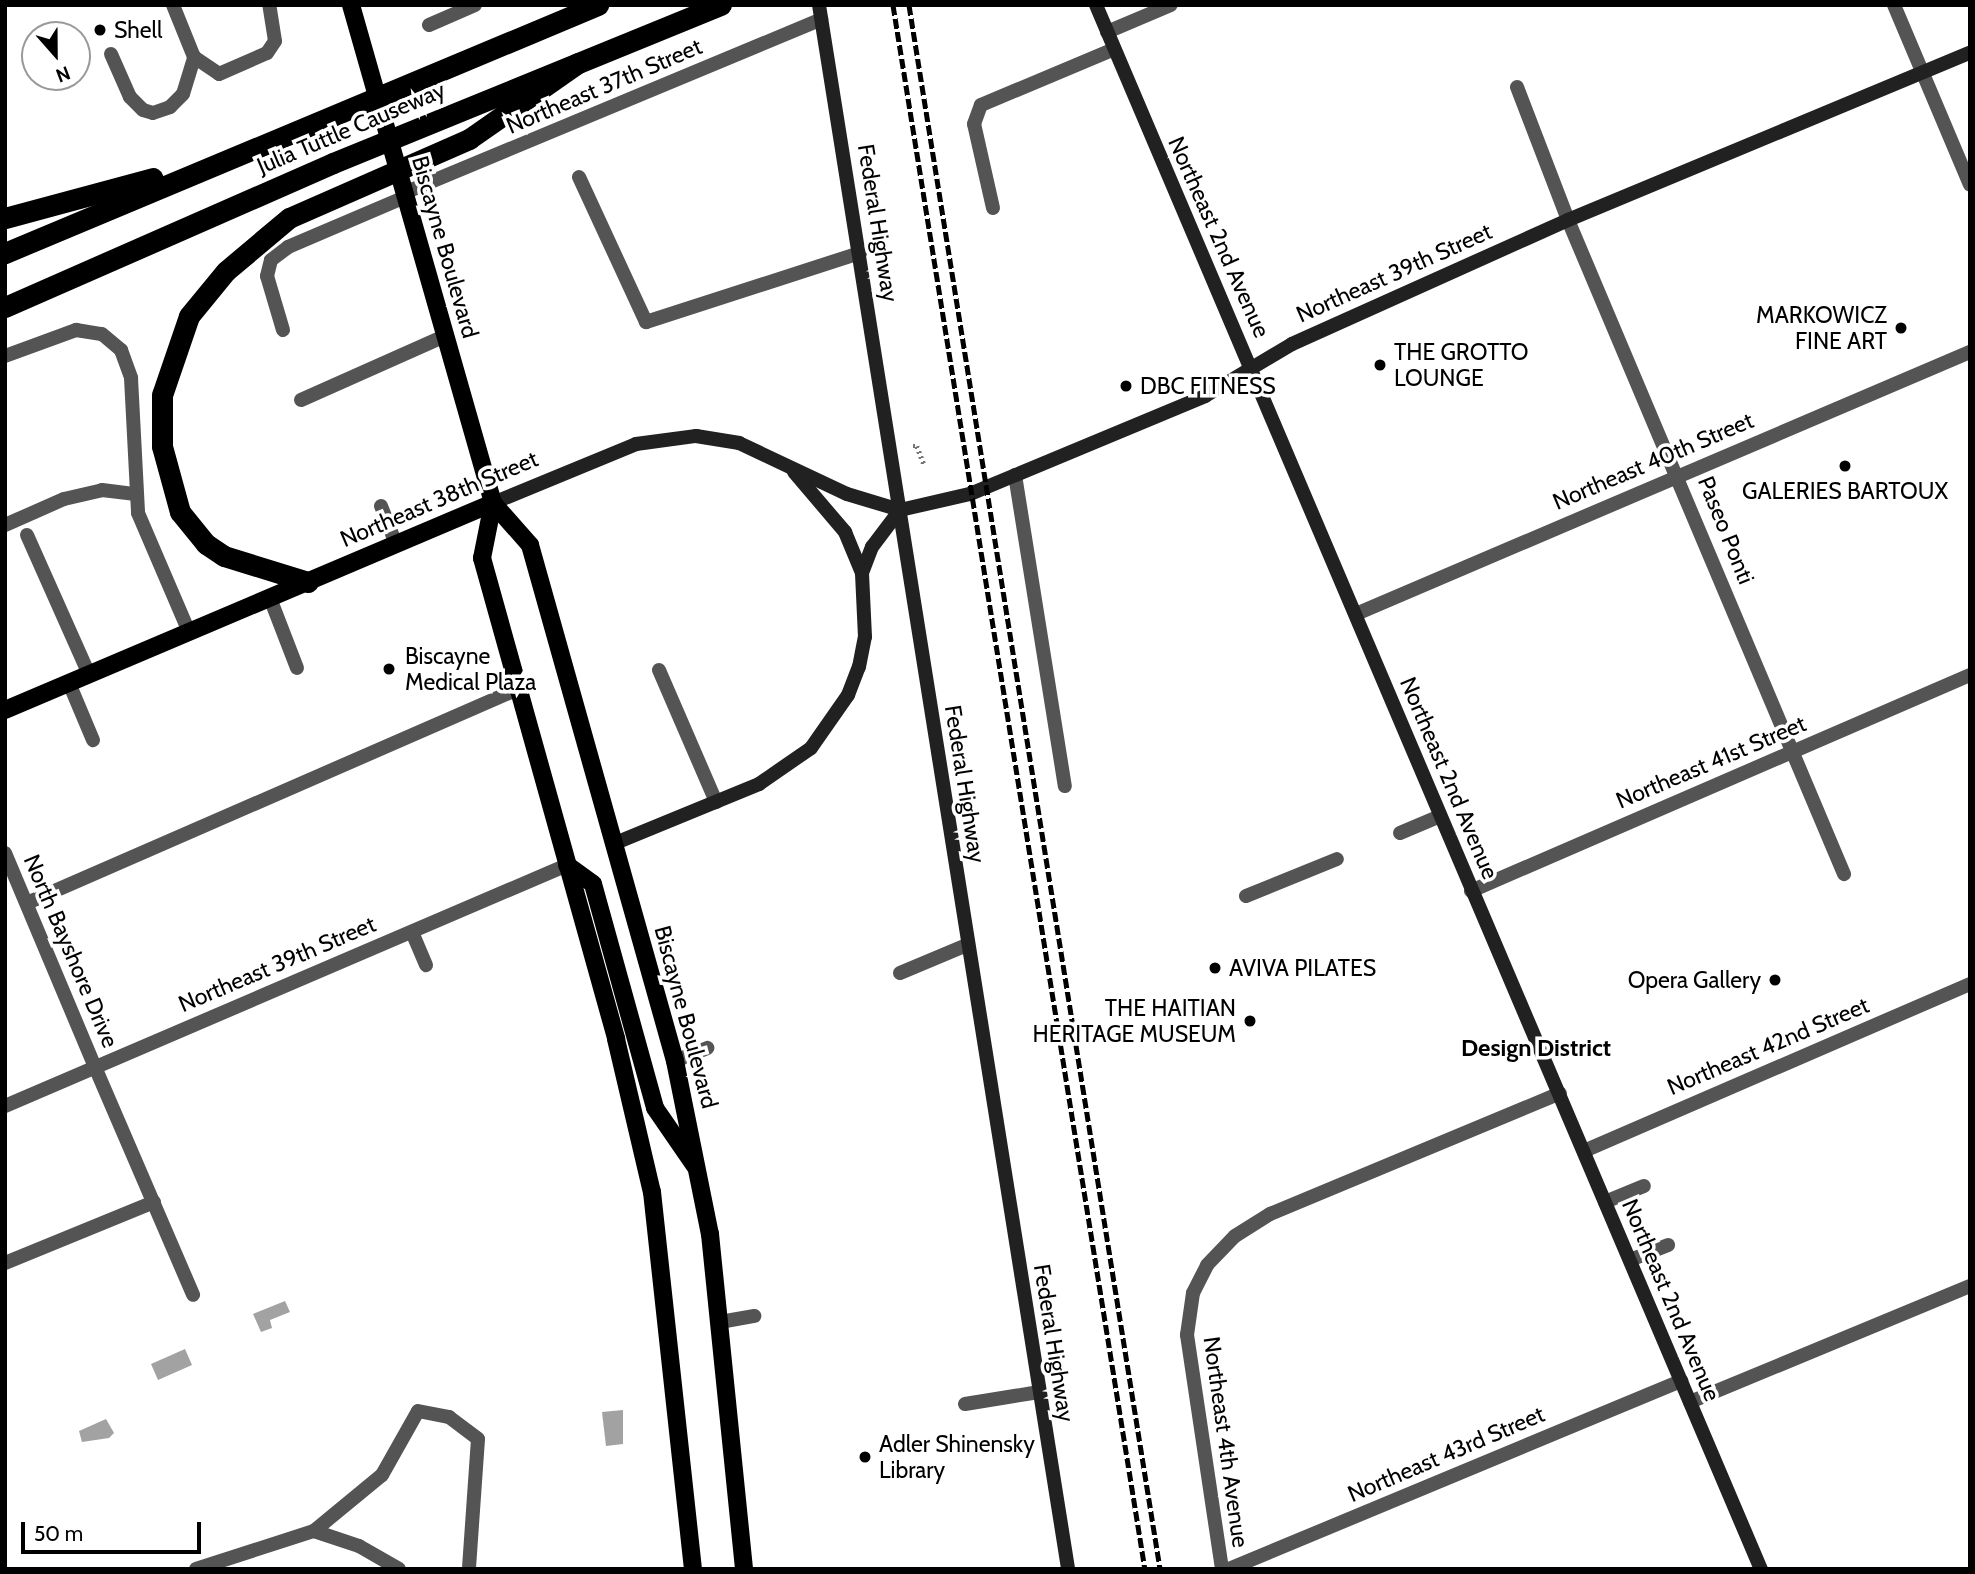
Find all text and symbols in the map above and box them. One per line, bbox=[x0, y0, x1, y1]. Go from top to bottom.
place label: Shell bbox=[114, 16, 162, 44]
north arrow bbox=[21, 21, 91, 91]
marker: Shell bbox=[92, 22, 108, 38]
street label: Northeast 37th Street bbox=[502, 32, 706, 140]
text: N bbox=[53, 61, 73, 87]
street label: Julia Tuttle Causeway bbox=[253, 76, 449, 180]
street label: Northeast 2nd Avenue bbox=[1162, 132, 1276, 342]
street label: Federal Highway bbox=[852, 142, 904, 304]
street label: Biscayne Boulevard bbox=[406, 153, 484, 341]
street label: Northeast 39th Street bbox=[1292, 217, 1496, 329]
place label: MARKOWICZ FINE ART bbox=[1756, 301, 1887, 355]
marker: MARKOWICZ FINE ART bbox=[1893, 320, 1909, 336]
place label: THE GROTTO LOUNGE bbox=[1394, 338, 1529, 392]
marker: THE GROTTO LOUNGE bbox=[1372, 357, 1388, 373]
place label: DBC FITNESS bbox=[1140, 372, 1276, 400]
marker: DBC FITNESS bbox=[1118, 378, 1134, 394]
street label: Northeast 40th Street bbox=[1549, 406, 1757, 516]
street label: Northeast 38th Street bbox=[336, 445, 542, 553]
marker: GALERIES BARTOUX bbox=[1837, 458, 1853, 474]
street label: Paseo Ponti bbox=[1692, 472, 1760, 588]
place label: GALERIES BARTOUX bbox=[1742, 477, 1948, 505]
place label: Biscayne Medical Plaza bbox=[405, 642, 536, 696]
marker: Biscayne Medical Plaza bbox=[379, 659, 399, 679]
street label: Northeast 2nd Avenue bbox=[1394, 673, 1504, 883]
street label: Federal Highway bbox=[939, 703, 991, 865]
street label: Northeast 41st Street bbox=[1612, 710, 1810, 814]
street label: North Bayshore Drive bbox=[18, 850, 124, 1052]
street label: Northeast 39th Street bbox=[174, 910, 380, 1018]
street label: Biscayne Boulevard bbox=[648, 923, 724, 1111]
place label: AVIVA PILATES bbox=[1229, 954, 1376, 982]
marker: AVIVA PILATES bbox=[1207, 960, 1223, 976]
place label: Opera Gallery bbox=[1628, 966, 1761, 994]
marker: Opera Gallery bbox=[1767, 972, 1783, 988]
street label: Northeast 42nd Street bbox=[1663, 991, 1873, 1101]
place label: THE HAITIAN HERITAGE MUSEUM bbox=[1033, 994, 1236, 1048]
marker: THE HAITIAN HERITAGE MUSEUM bbox=[1242, 1013, 1258, 1029]
district label: Design District bbox=[1461, 1034, 1611, 1062]
street label: Northeast 2nd Avenue bbox=[1616, 1195, 1726, 1405]
street label: Federal Highway bbox=[1028, 1262, 1080, 1424]
street label: Northeast 4th Avenue bbox=[1198, 1335, 1254, 1549]
street label: Northeast 43rd Street bbox=[1343, 1400, 1549, 1508]
place label: Adler Shinensky Library bbox=[879, 1430, 1035, 1484]
marker: Adler Shinensky Library bbox=[857, 1449, 873, 1465]
scale bar bbox=[24, 1508, 205, 1552]
text: 50 m bbox=[34, 1521, 83, 1546]

